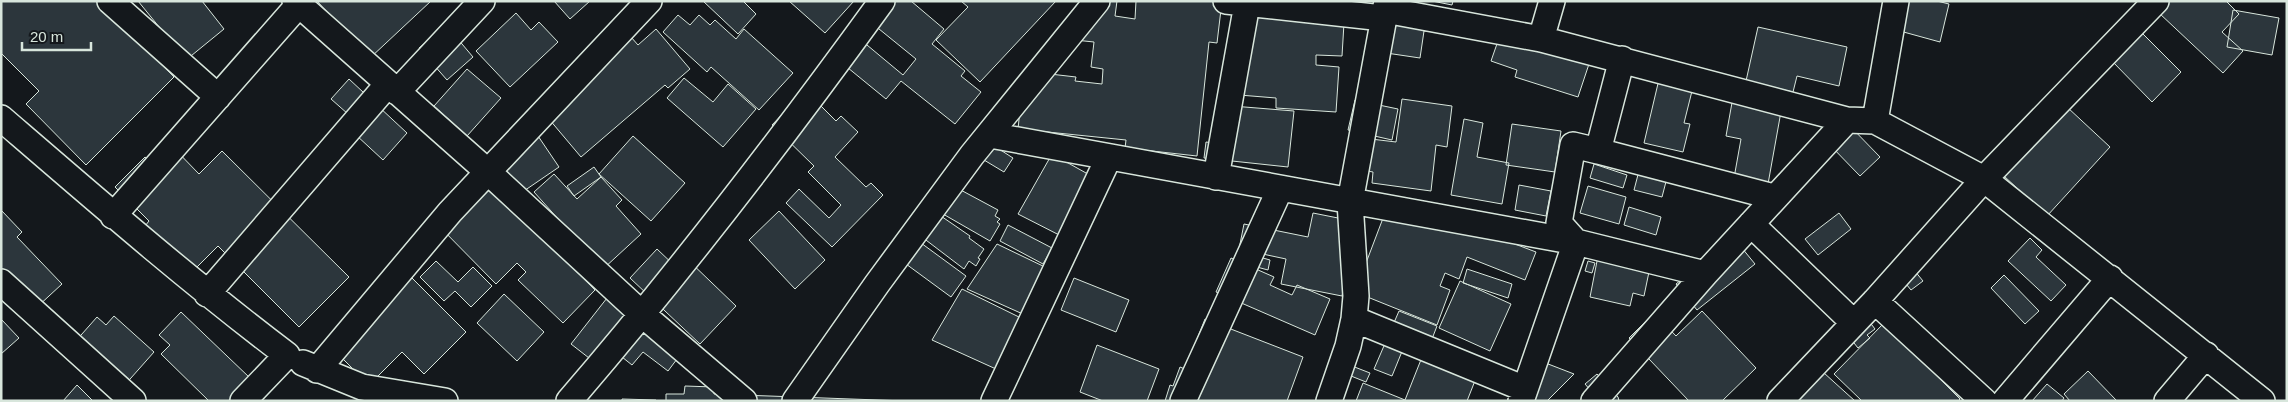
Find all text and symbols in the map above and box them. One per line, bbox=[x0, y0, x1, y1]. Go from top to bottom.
scale bar bbox=[22, 20, 91, 52]
text: 20 m bbox=[30, 28, 63, 45]

